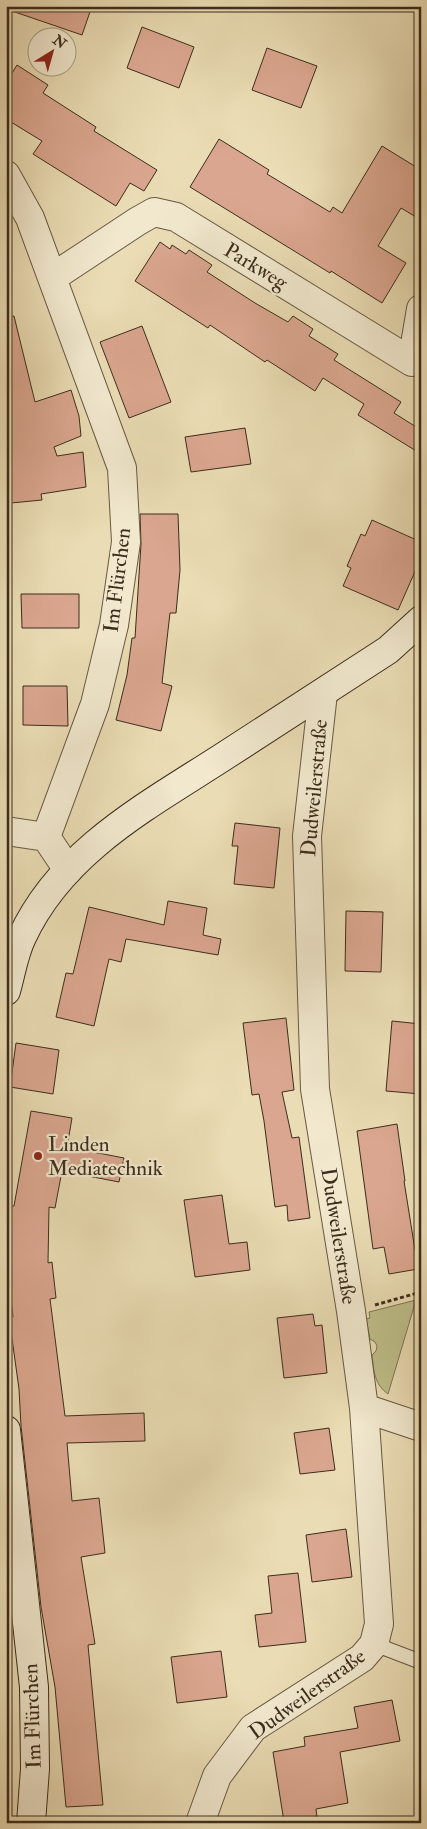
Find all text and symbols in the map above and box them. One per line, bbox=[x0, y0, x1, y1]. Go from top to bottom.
north arrow bbox=[28, 28, 78, 78]
text: N bbox=[49, 31, 70, 53]
street label: Parkweg bbox=[219, 237, 293, 296]
street label: Im Flürchen bbox=[98, 526, 137, 634]
street label: Dudweilerstraße bbox=[295, 718, 334, 858]
place label: Linden Mediatechnik bbox=[48, 1131, 163, 1182]
marker: Linden Mediatechnik bbox=[32, 1150, 44, 1162]
street label: Dudweilerstraße bbox=[314, 1166, 363, 1306]
street label: Dudweilerstraße bbox=[244, 1643, 371, 1746]
street label: Im Flürchen bbox=[17, 1663, 48, 1769]

